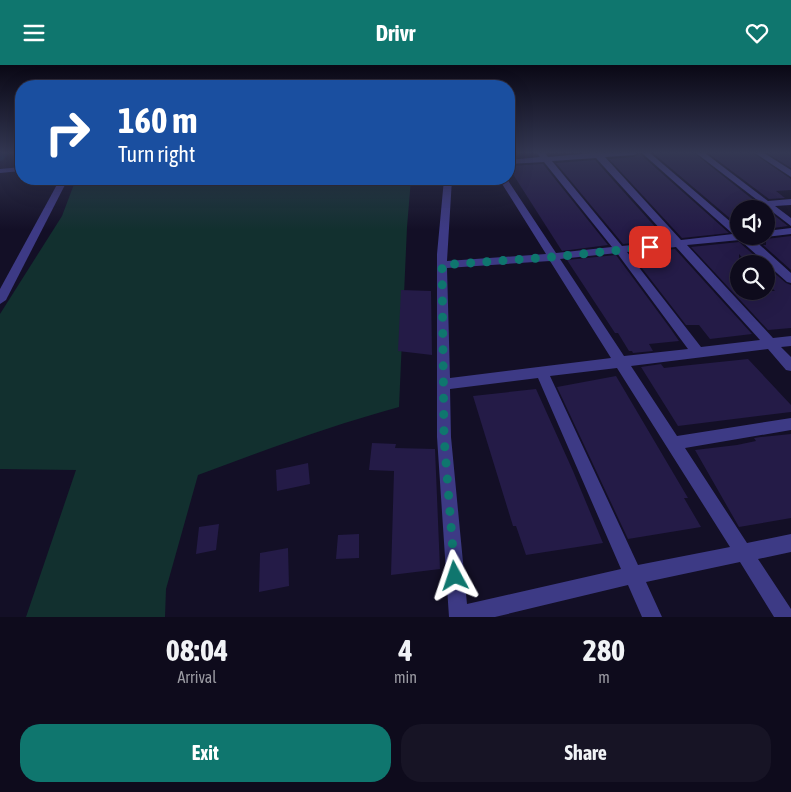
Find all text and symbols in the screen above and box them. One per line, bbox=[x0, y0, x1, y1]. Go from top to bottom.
icon: menu bbox=[20, 19, 48, 47]
icon: heart bbox=[743, 19, 771, 47]
text: Drivr bbox=[376, 20, 415, 46]
icon: right bbox=[35, 100, 100, 165]
text: 160 m bbox=[118, 100, 197, 140]
text: Turn right bbox=[118, 141, 195, 167]
map controls bbox=[730, 200, 775, 300]
button: sound bbox=[730, 200, 775, 245]
pin bbox=[629, 226, 671, 268]
icon: arrive bbox=[636, 233, 664, 261]
button: search bbox=[730, 255, 775, 300]
position arrow bbox=[428, 549, 480, 601]
text: 08:04 bbox=[166, 633, 228, 667]
text: 4 bbox=[398, 633, 413, 667]
text: 280 bbox=[583, 633, 625, 667]
text: Arrival bbox=[177, 668, 217, 686]
text: min bbox=[394, 668, 417, 686]
text: m bbox=[598, 668, 610, 686]
button: Exit bbox=[20, 724, 391, 782]
button: Share bbox=[401, 724, 771, 782]

